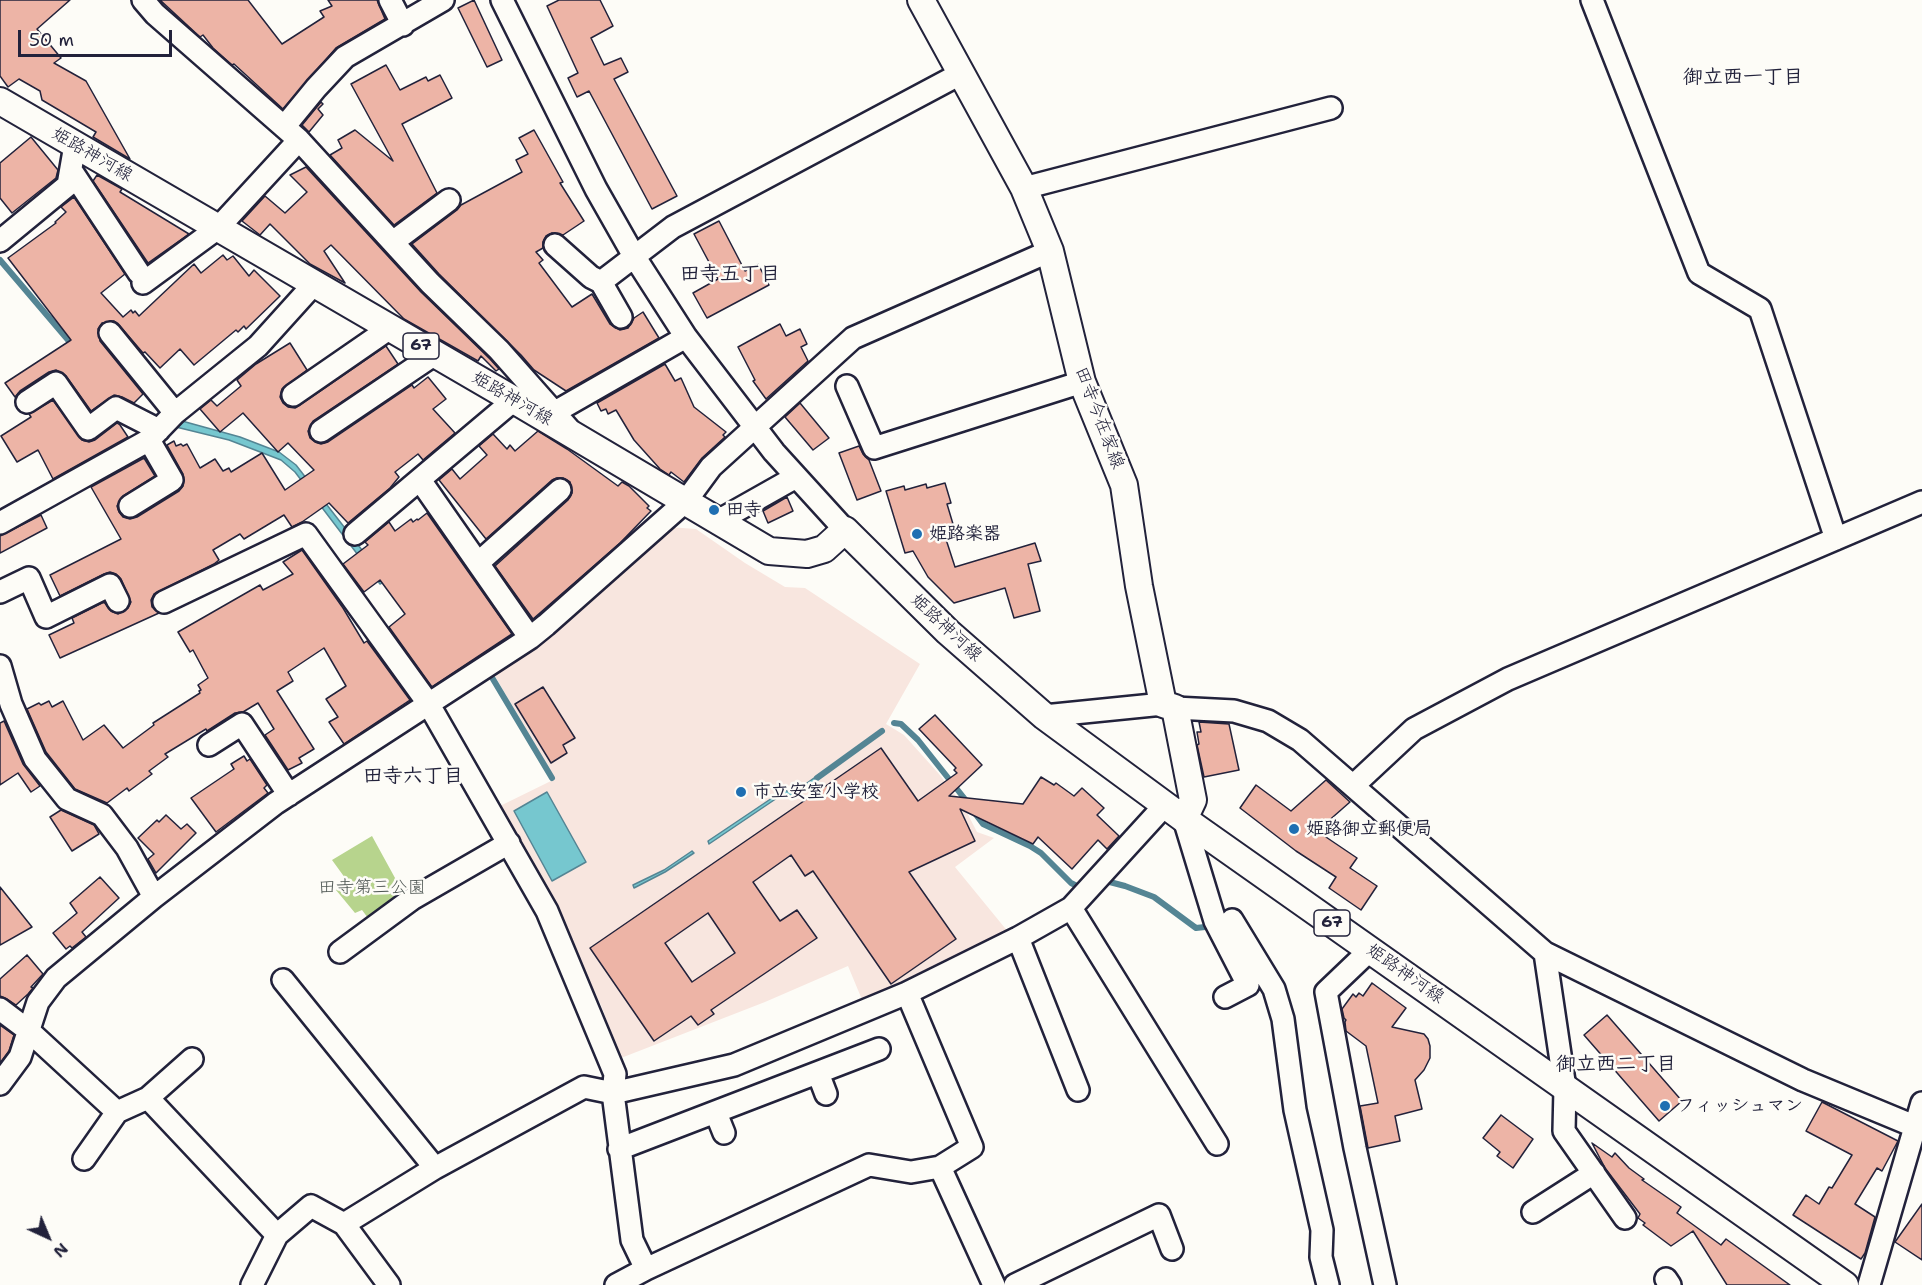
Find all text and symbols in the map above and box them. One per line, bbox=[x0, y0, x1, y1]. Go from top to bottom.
scale bar bbox=[21, 18, 176, 56]
text: 50 m bbox=[29, 28, 74, 52]
district label: 御立西一丁目 bbox=[1683, 66, 1803, 90]
street label: 姫路神河線 bbox=[48, 123, 136, 187]
district label: 田寺五丁目 bbox=[680, 263, 780, 287]
road number: 67 bbox=[403, 333, 439, 359]
street label: 田寺今在家線 bbox=[1070, 364, 1128, 472]
street label: 姫路神河線 bbox=[468, 367, 556, 431]
place label: 田寺 bbox=[726, 499, 762, 521]
marker: 田寺 bbox=[707, 503, 721, 517]
place label: 姫路楽器 bbox=[929, 523, 1001, 545]
marker: 姫路楽器 bbox=[910, 527, 924, 541]
street label: 姫路神河線 bbox=[906, 589, 986, 667]
district label: 田寺六丁目 bbox=[363, 765, 463, 789]
place label: 市立安室小学校 bbox=[753, 781, 879, 803]
marker: 市立安室小学校 bbox=[734, 785, 748, 799]
place label: 姫路御立郵便局 bbox=[1306, 818, 1432, 840]
marker: 姫路御立郵便局 bbox=[1287, 822, 1301, 836]
park label: 田寺第三公園 bbox=[318, 877, 426, 899]
road number: 67 bbox=[1314, 910, 1350, 936]
street label: 姫路神河線 bbox=[1362, 939, 1448, 1009]
district label: 御立西二丁目 bbox=[1556, 1053, 1676, 1077]
place label: フィッシュマン bbox=[1677, 1095, 1803, 1117]
marker: フィッシュマン bbox=[1658, 1099, 1672, 1113]
north arrow bbox=[18, 1207, 78, 1267]
text: N bbox=[49, 1238, 73, 1262]

